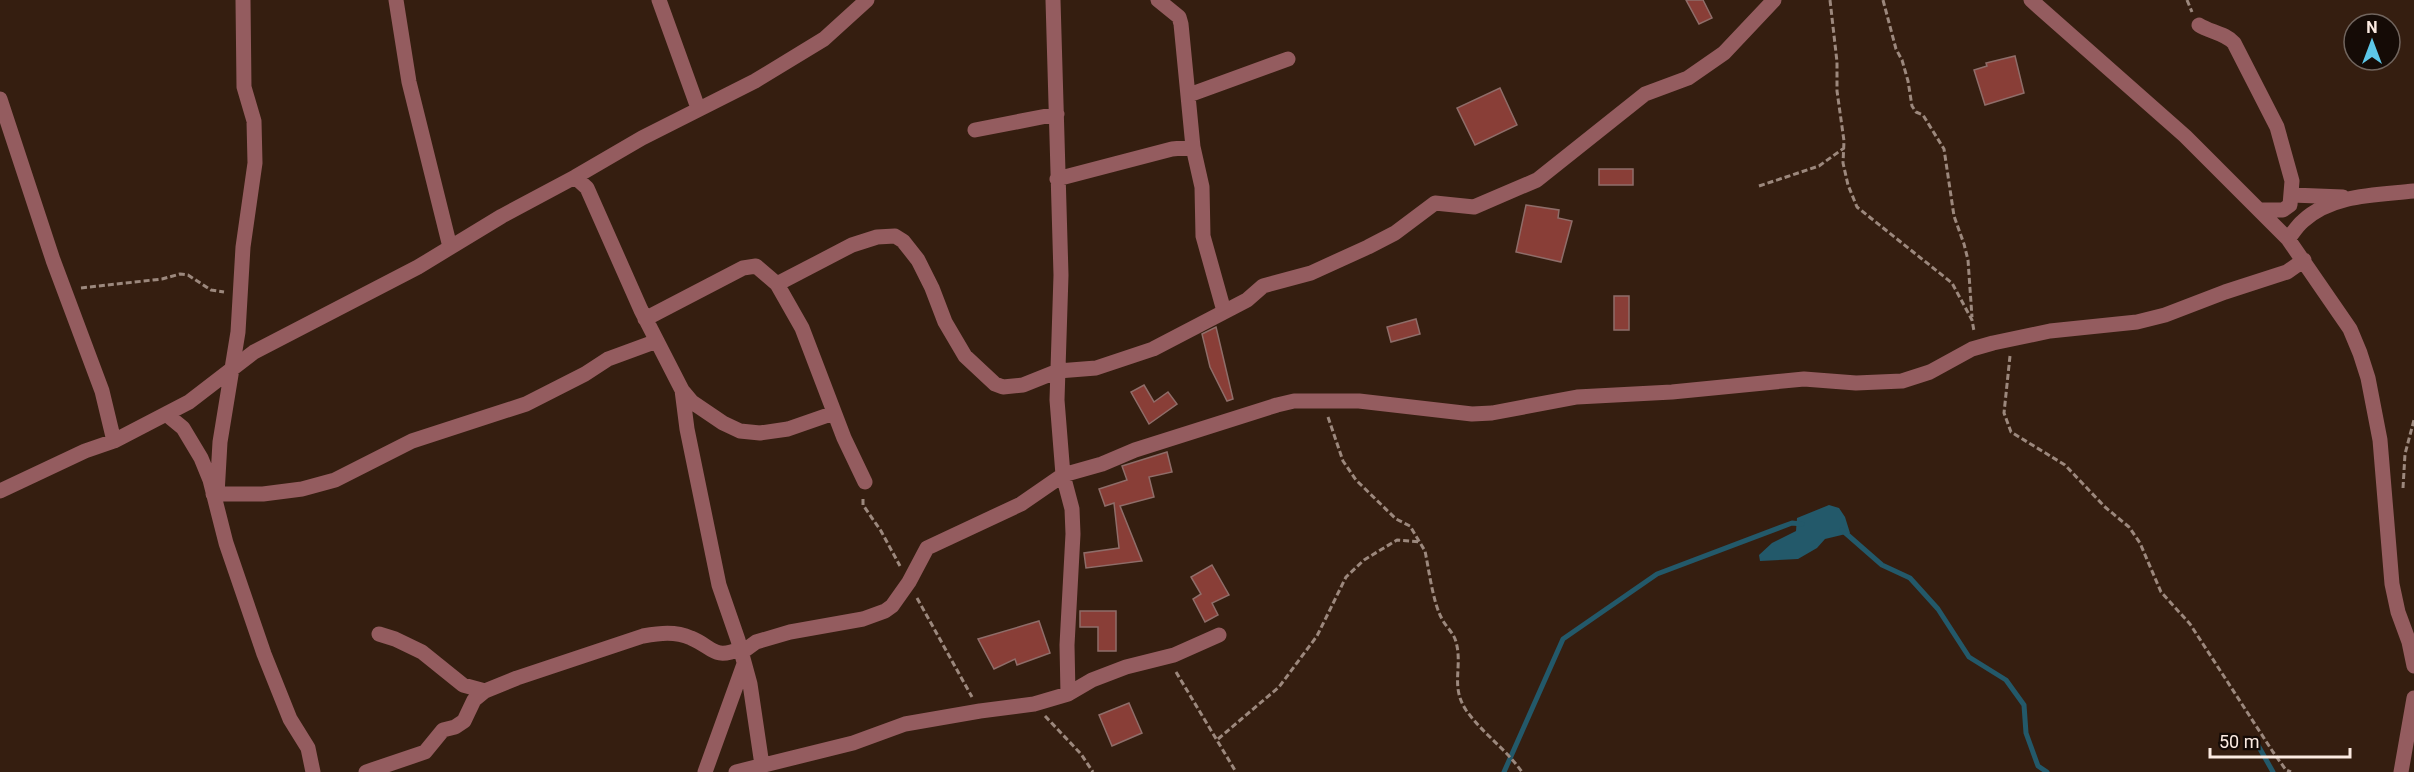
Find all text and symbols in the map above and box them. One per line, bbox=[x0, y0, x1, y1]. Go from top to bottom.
north arrow bbox=[2342, 12, 2402, 72]
text: N bbox=[2366, 18, 2378, 37]
scale bar bbox=[2210, 721, 2350, 759]
text: 50 m bbox=[2219, 731, 2259, 752]

